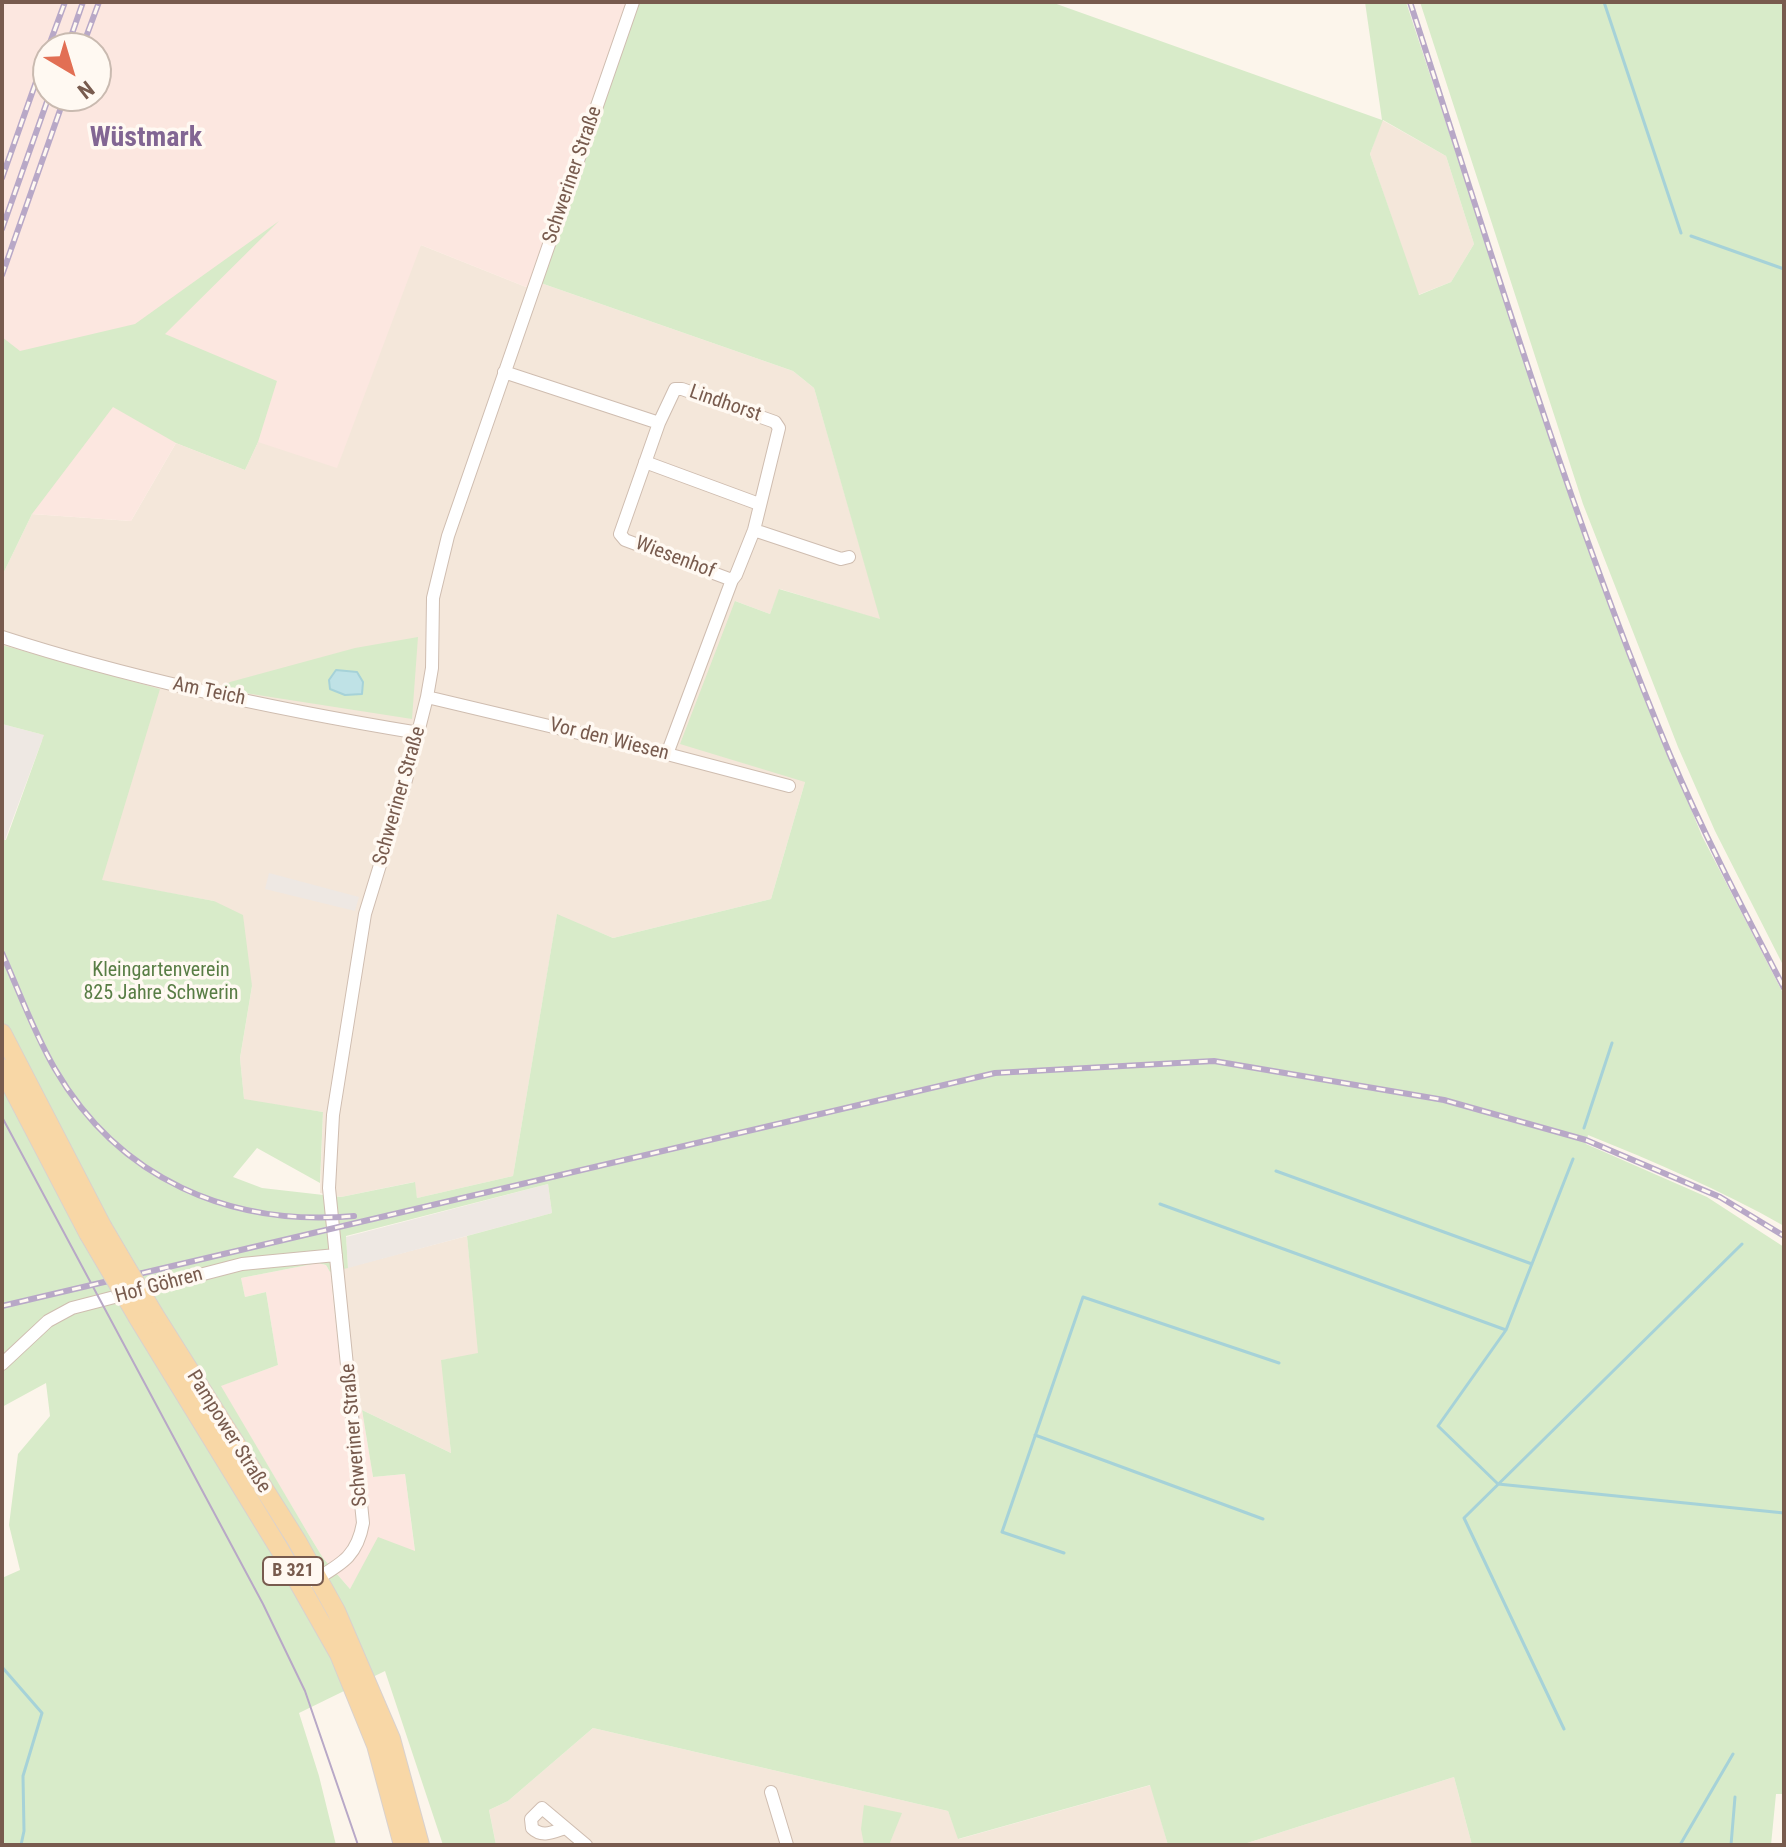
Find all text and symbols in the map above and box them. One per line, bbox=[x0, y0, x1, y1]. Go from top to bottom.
north arrow bbox=[32, 32, 112, 112]
text: N bbox=[73, 76, 99, 104]
street label: Schweriner Straße bbox=[538, 103, 608, 247]
district label: Wüstmark bbox=[90, 122, 202, 156]
street label: Lindhorst bbox=[686, 381, 764, 427]
street label: Wiesenhof bbox=[632, 532, 718, 584]
street label: Am Teich bbox=[171, 673, 247, 711]
street label: Vor den Wiesen bbox=[547, 714, 671, 766]
street label: Schweriner Straße bbox=[369, 724, 431, 868]
park label: Kleingartenverein 825 Jahre Schwerin bbox=[84, 959, 238, 1006]
street label: Hof Göhren bbox=[113, 1263, 205, 1309]
street label: Schweriner Straße bbox=[337, 1362, 373, 1508]
street label: Pampower Straße bbox=[181, 1366, 275, 1498]
road number: B 321 bbox=[263, 1557, 323, 1585]

